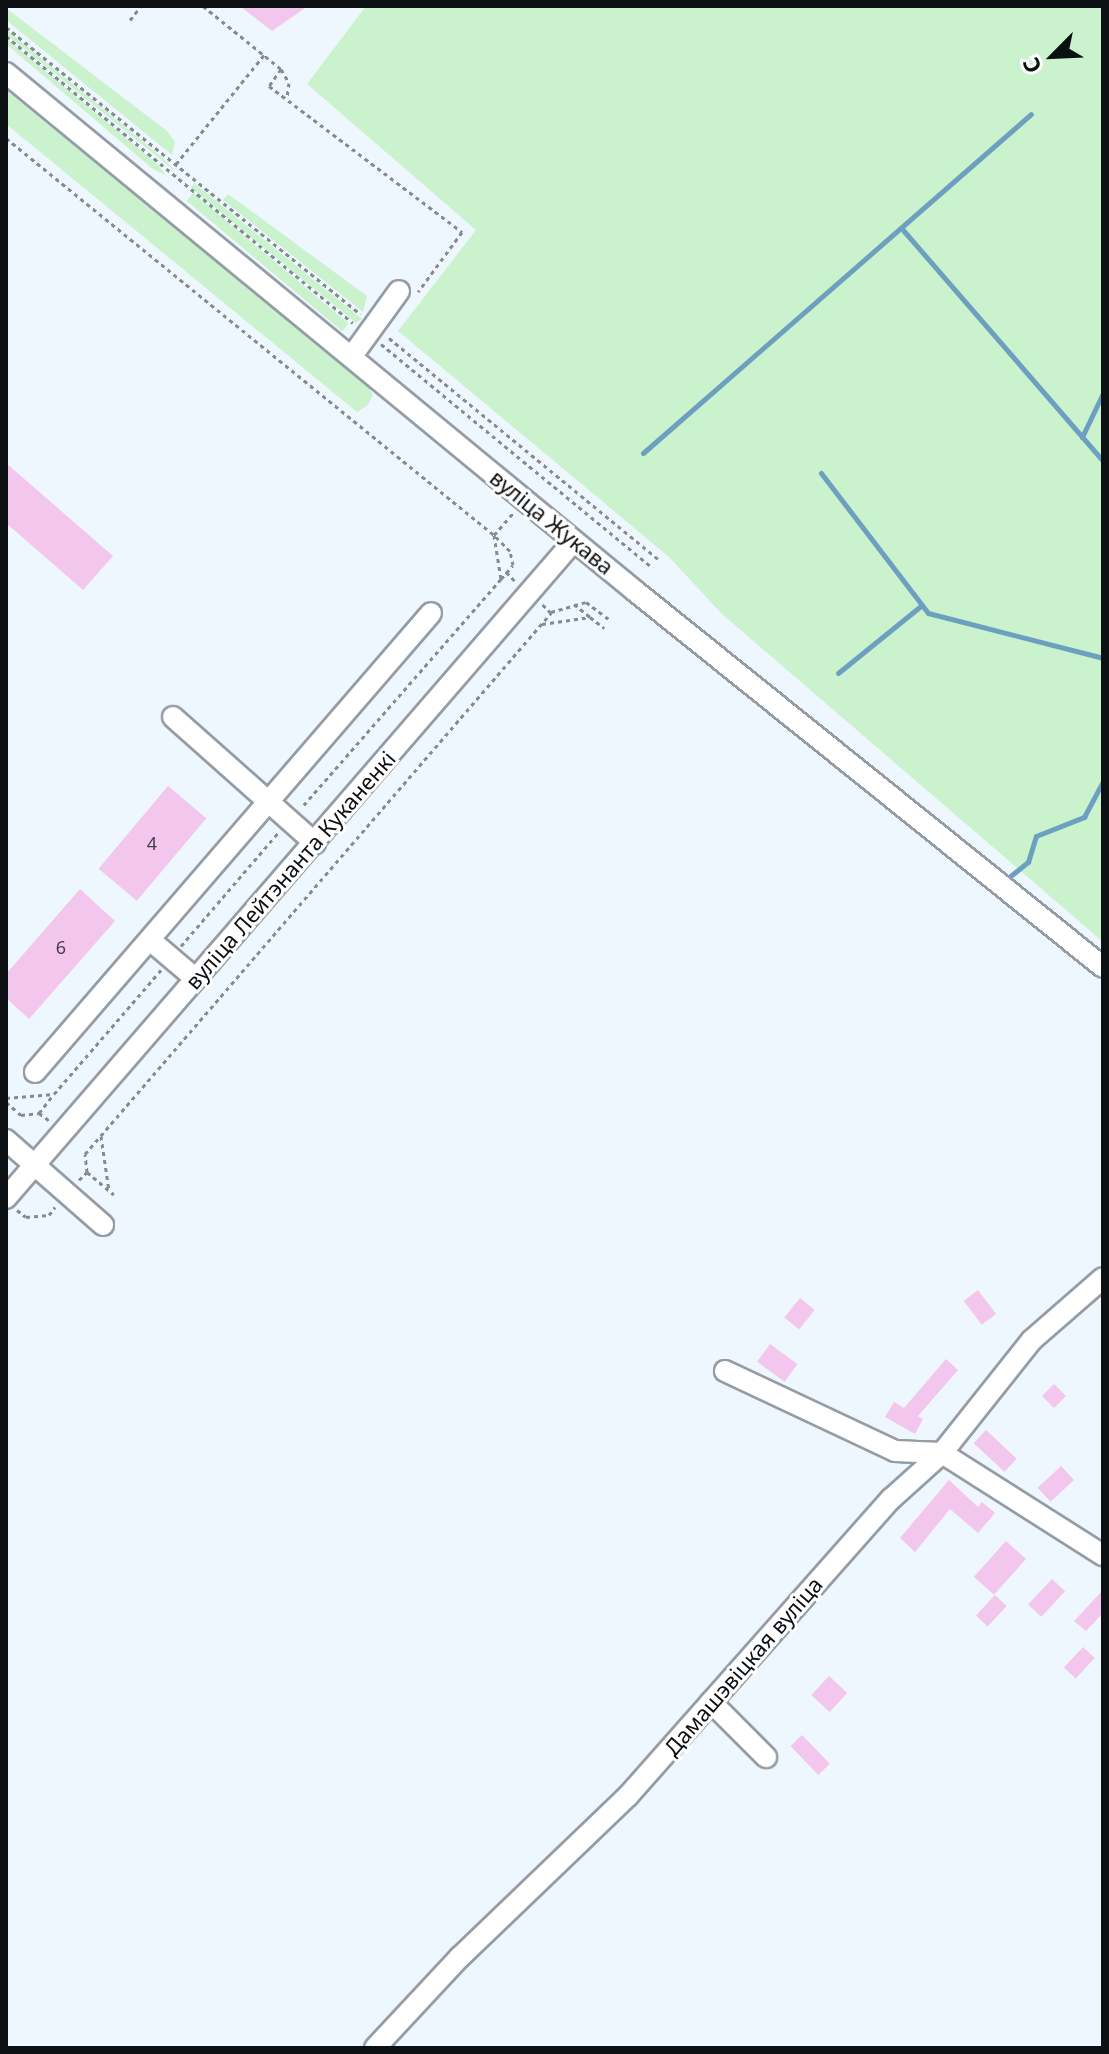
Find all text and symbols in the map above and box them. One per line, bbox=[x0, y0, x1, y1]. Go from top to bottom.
north arrow bbox=[1013, 16, 1093, 96]
text: С bbox=[1014, 53, 1048, 78]
street label: вуліца Жукава bbox=[485, 464, 619, 580]
street label: вуліца Лейтэнанта Куканенкі bbox=[179, 746, 401, 994]
house number: 4 bbox=[147, 832, 157, 854]
house number: 6 bbox=[56, 936, 66, 958]
street label: Дамашэвіцкая вуліца bbox=[658, 1571, 828, 1761]

